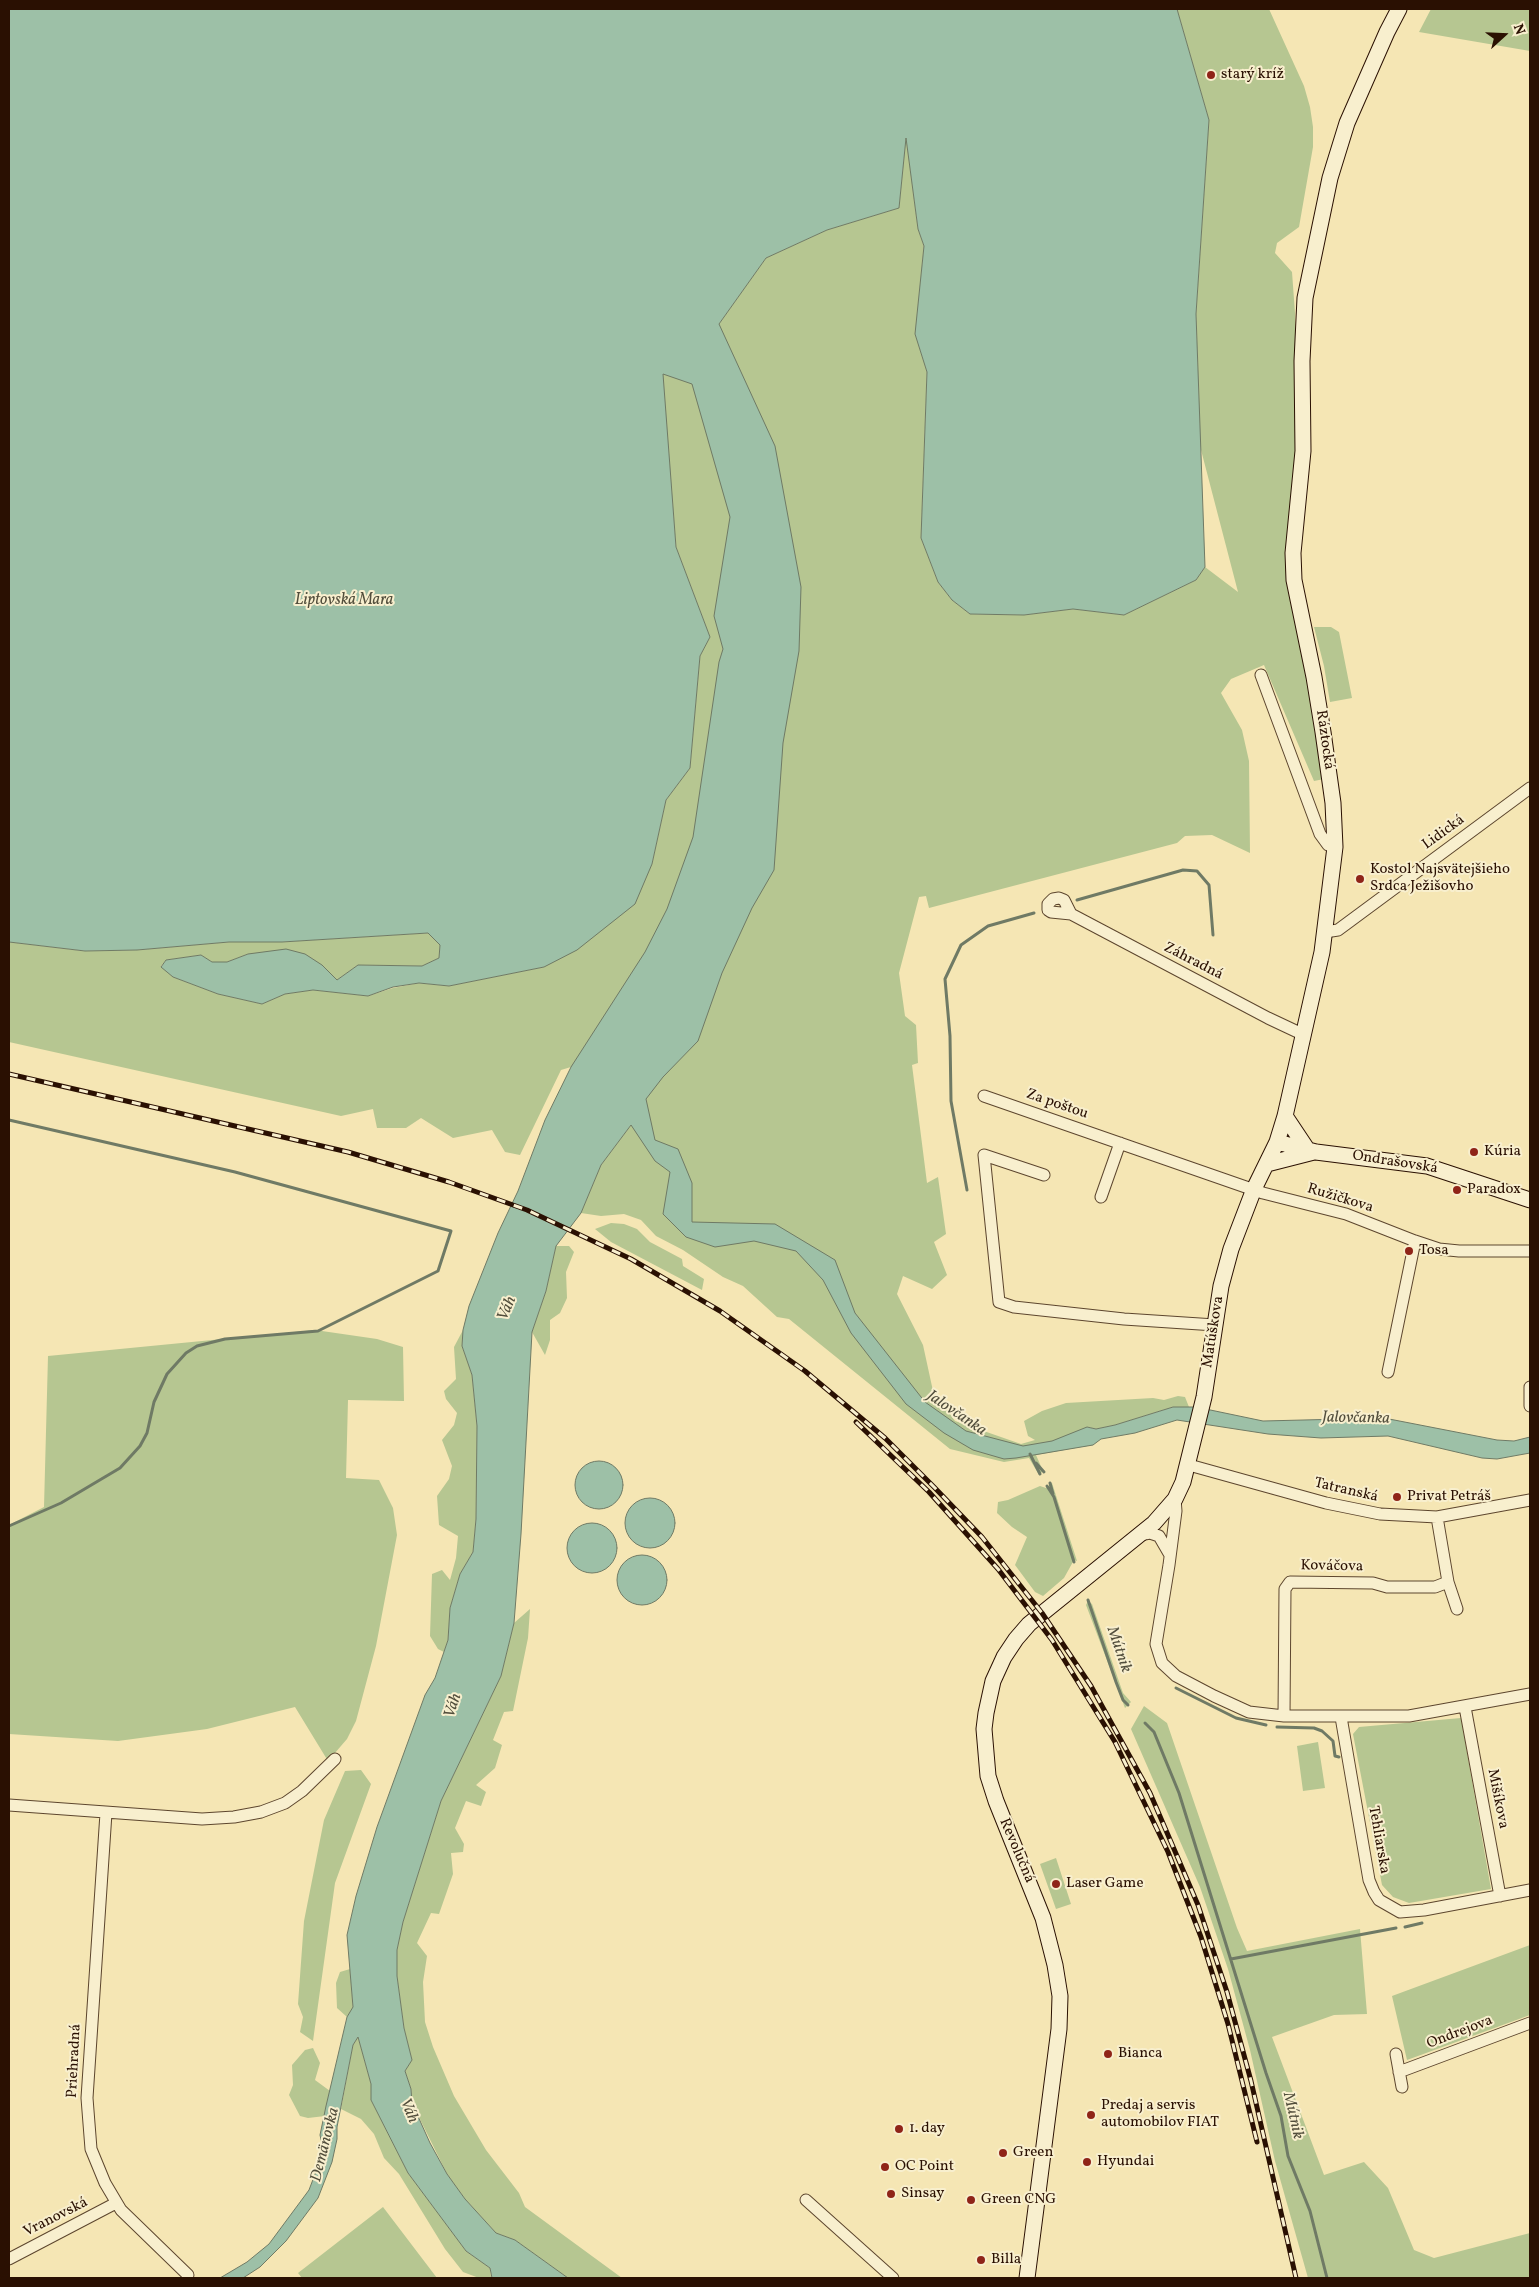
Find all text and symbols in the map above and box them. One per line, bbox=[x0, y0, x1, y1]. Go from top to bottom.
north arrow bbox=[1479, 10, 1529, 60]
text: N bbox=[1508, 22, 1529, 38]
place label: starý kríž bbox=[1221, 66, 1284, 84]
marker: starý kríž bbox=[1205, 69, 1217, 81]
water label: Liptovská Mara bbox=[295, 591, 393, 611]
street label: Ráztocká bbox=[1311, 709, 1337, 771]
street label: Lidická bbox=[1419, 812, 1469, 854]
place label: Kostol Najsvätejšieho Srdca Ježišovho bbox=[1370, 861, 1510, 896]
marker: Kostol Najsvätejšieho Srdca Ježišovho bbox=[1354, 873, 1366, 885]
street label: Záhradná bbox=[1160, 939, 1226, 985]
street label: Za poštou bbox=[1024, 1086, 1090, 1124]
place label: Kúria bbox=[1484, 1143, 1521, 1161]
marker: Kúria bbox=[1468, 1146, 1480, 1158]
street label: Ondrašovská bbox=[1351, 1147, 1439, 1179]
street label: Ružičkova bbox=[1305, 1180, 1375, 1218]
place label: Paradox bbox=[1467, 1181, 1521, 1199]
marker: Paradox bbox=[1451, 1184, 1463, 1196]
place label: Tosa bbox=[1419, 1242, 1449, 1260]
marker: Tosa bbox=[1403, 1245, 1415, 1257]
water label: Váh bbox=[494, 1294, 522, 1324]
street label: Matúškova bbox=[1199, 1295, 1229, 1369]
water label: Jalovčanka bbox=[922, 1387, 990, 1441]
water label: Jalovčanka bbox=[1322, 1409, 1390, 1429]
street label: Tatranská bbox=[1312, 1475, 1380, 1507]
place label: Privat Petráš bbox=[1407, 1488, 1491, 1506]
marker: Privat Petráš bbox=[1391, 1491, 1403, 1503]
street label: Kováčova bbox=[1300, 1557, 1364, 1577]
water label: Mútnik bbox=[1101, 1624, 1135, 1676]
water label: Váh bbox=[441, 1691, 467, 1721]
street label: Mišíkova bbox=[1482, 1768, 1512, 1830]
street label: Tehliarska bbox=[1363, 1805, 1393, 1875]
street label: Revolučná bbox=[994, 1816, 1038, 1886]
place label: Laser Game bbox=[1066, 1875, 1144, 1893]
marker: Laser Game bbox=[1050, 1878, 1062, 1890]
street label: Ondrejova bbox=[1424, 2012, 1496, 2054]
street label: Priehradná bbox=[64, 2023, 86, 2099]
place label: Bianca bbox=[1118, 2045, 1162, 2063]
marker: Bianca bbox=[1102, 2048, 1114, 2060]
water label: Mútnik bbox=[1277, 2091, 1307, 2141]
water label: Váh bbox=[394, 2096, 422, 2126]
place label: Predaj a servis automobilov FIAT bbox=[1101, 2097, 1219, 2132]
water label: Demänovka bbox=[308, 2106, 344, 2184]
marker: Predaj a servis automobilov FIAT bbox=[1085, 2109, 1097, 2121]
place label: 1. day bbox=[909, 2120, 945, 2138]
marker: 1. day bbox=[893, 2123, 905, 2135]
place label: Green bbox=[1013, 2144, 1053, 2162]
marker: Green bbox=[997, 2147, 1009, 2159]
place label: Hyundai bbox=[1097, 2153, 1154, 2171]
marker: Hyundai bbox=[1081, 2156, 1093, 2168]
place label: OC Point bbox=[895, 2158, 954, 2176]
marker: OC Point bbox=[879, 2161, 891, 2173]
place label: Sinsay bbox=[901, 2185, 944, 2203]
marker: Sinsay bbox=[885, 2188, 897, 2200]
place label: Green CNG bbox=[981, 2191, 1056, 2209]
street label: Vranovská bbox=[21, 2194, 91, 2242]
marker: Green CNG bbox=[965, 2194, 977, 2206]
place label: Billa bbox=[991, 2251, 1021, 2269]
marker: Billa bbox=[975, 2254, 987, 2266]

